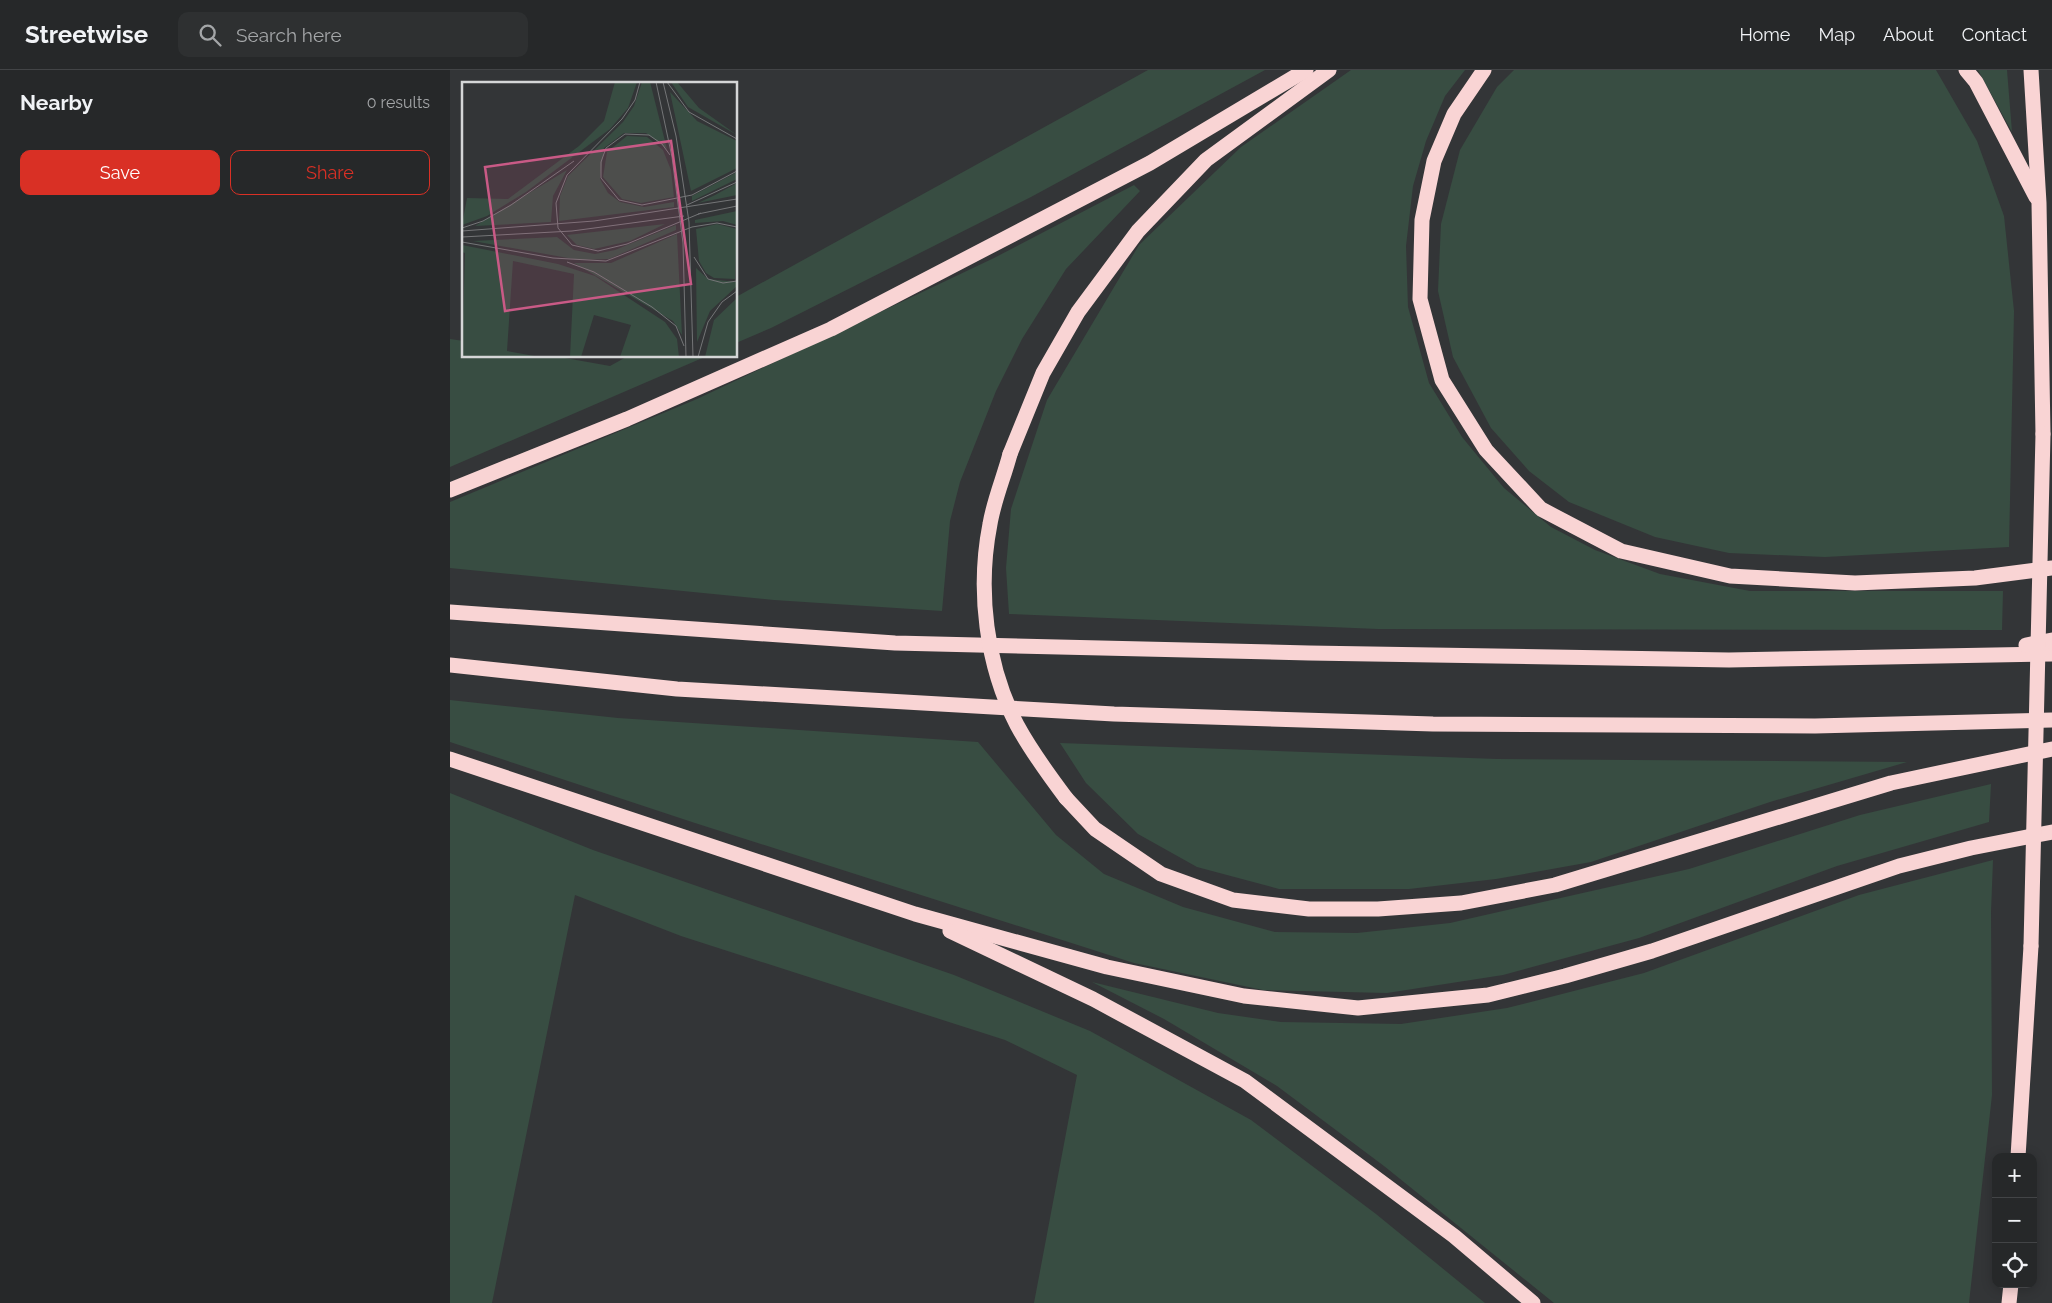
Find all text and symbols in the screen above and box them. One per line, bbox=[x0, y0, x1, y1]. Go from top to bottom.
search box bbox=[178, 12, 528, 57]
text: Streetwise bbox=[25, 20, 148, 49]
icon: search bbox=[196, 21, 224, 49]
text: Search here bbox=[236, 24, 342, 46]
text: Home bbox=[1739, 24, 1790, 45]
text: Map bbox=[1818, 24, 1855, 45]
text: About bbox=[1883, 24, 1934, 45]
text: Contact bbox=[1962, 24, 2027, 45]
inset map bbox=[462, 82, 738, 358]
text: Nearby bbox=[20, 90, 93, 115]
text: 0 results bbox=[367, 93, 430, 112]
button: Save bbox=[20, 150, 220, 195]
button: Share bbox=[230, 150, 430, 195]
map controls bbox=[1992, 1153, 2037, 1288]
button: + bbox=[1992, 1153, 2037, 1198]
button: − bbox=[1992, 1198, 2037, 1243]
button: locate bbox=[1992, 1243, 2037, 1288]

